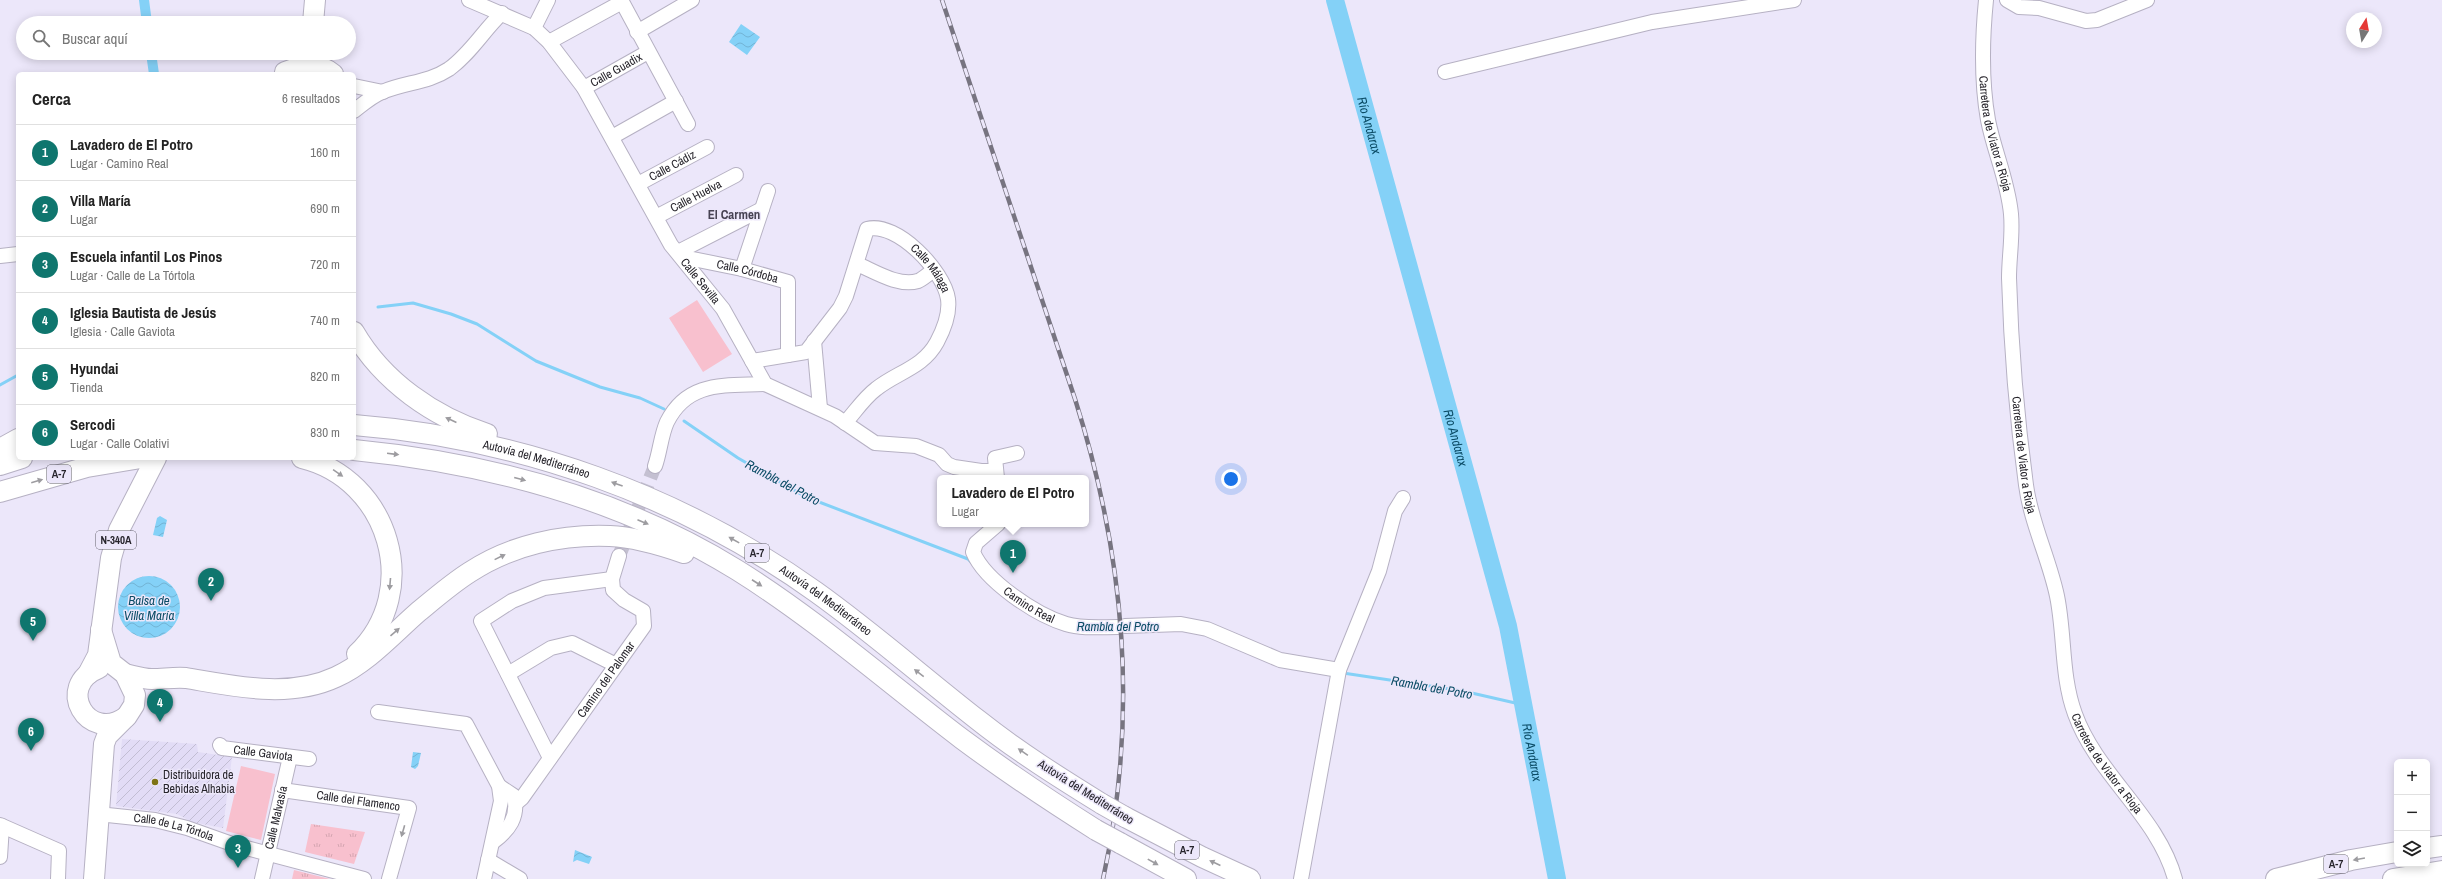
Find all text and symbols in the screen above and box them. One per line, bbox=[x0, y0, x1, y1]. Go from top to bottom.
north arrow bbox=[2346, 12, 2382, 48]
search box bbox=[16, 16, 356, 60]
icon: search bbox=[30, 27, 52, 49]
text: Buscar aquí bbox=[62, 28, 128, 49]
street label: Calle Guadix bbox=[587, 49, 645, 91]
street label: Carretera de Viator a Rioja bbox=[1975, 75, 2015, 194]
text: Cerca bbox=[32, 87, 71, 110]
text: 6 resultados bbox=[282, 90, 340, 107]
water label: Río Andarax bbox=[1353, 95, 1385, 157]
text: Lavadero de El Potro bbox=[70, 134, 193, 155]
text: 1 bbox=[42, 144, 48, 161]
text: 160 m bbox=[310, 144, 340, 161]
street label: Calle Cádiz bbox=[646, 146, 699, 185]
text: Lugar · Camino Real bbox=[70, 155, 168, 172]
street label: Calle Huelva bbox=[667, 176, 725, 216]
text: Villa María bbox=[70, 190, 131, 211]
text: 2 bbox=[42, 200, 48, 217]
text: 690 m bbox=[310, 200, 340, 217]
district label: El Carmen bbox=[708, 206, 760, 223]
text: Lugar bbox=[70, 211, 97, 228]
street label: Calle Málaga bbox=[907, 240, 954, 295]
text: Escuela infantil Los Pinos bbox=[70, 246, 222, 267]
street label: Calle Sevilla bbox=[677, 255, 724, 308]
text: 3 bbox=[42, 256, 48, 273]
text: 720 m bbox=[310, 256, 340, 273]
street label: Calle Córdoba bbox=[715, 256, 781, 287]
text: Lugar · Calle de La Tórtola bbox=[70, 267, 195, 284]
text: Iglesia Bautista de Jesús bbox=[70, 302, 216, 323]
text: 4 bbox=[42, 312, 48, 329]
text: 740 m bbox=[310, 312, 340, 329]
text: Iglesia · Calle Gaviota bbox=[70, 323, 175, 340]
text: Hyundai bbox=[70, 358, 119, 379]
text: 5 bbox=[42, 368, 48, 385]
text: 820 m bbox=[310, 368, 340, 385]
text: Tienda bbox=[70, 379, 103, 396]
street label: Carretera de Viator a Rioja bbox=[2008, 396, 2040, 516]
water label: Río Andarax bbox=[1439, 407, 1472, 469]
text: Sercodi bbox=[70, 414, 115, 435]
one-way arrow bbox=[445, 417, 457, 423]
text: 6 bbox=[42, 424, 48, 441]
text: 830 m bbox=[310, 424, 340, 441]
text: Lugar · Calle Colativi bbox=[70, 435, 170, 452]
street label: Autovía del Mediterráneo bbox=[480, 436, 592, 482]
one-way arrow bbox=[387, 450, 399, 457]
water label: Rambla del Potro bbox=[742, 456, 823, 509]
road number: A-7 bbox=[47, 465, 71, 483]
one-way arrow bbox=[332, 469, 343, 477]
your location bbox=[1221, 469, 1241, 489]
popup bbox=[937, 475, 1089, 527]
one-way arrow bbox=[514, 476, 526, 482]
one-way arrow bbox=[32, 478, 44, 484]
one-way arrow bbox=[611, 480, 623, 486]
text: Lavadero de El Potro bbox=[951, 482, 1075, 503]
text: Lugar bbox=[951, 503, 979, 520]
one-way arrow bbox=[637, 519, 648, 525]
road number: N-340A bbox=[96, 531, 136, 549]
one-way arrow bbox=[729, 537, 740, 544]
pin: 1 bbox=[1000, 540, 1026, 573]
road number: A-7 bbox=[745, 544, 769, 562]
one-way arrow bbox=[494, 554, 506, 560]
street label: Autovía del Mediterráneo bbox=[775, 561, 875, 639]
pin: 2 bbox=[198, 568, 224, 601]
one-way arrow bbox=[386, 578, 393, 590]
one-way arrow bbox=[752, 579, 762, 587]
street label: Camino Real bbox=[1000, 583, 1057, 627]
water label: Balsa de Villa María bbox=[124, 592, 174, 624]
pin: 5 bbox=[20, 608, 46, 641]
water label: Rambla del Potro bbox=[1077, 618, 1159, 635]
one-way arrow bbox=[390, 628, 401, 637]
street label: Camino del Palomar bbox=[573, 638, 639, 721]
one-way arrow bbox=[914, 669, 925, 677]
water label: Rambla del Potro bbox=[1390, 672, 1474, 703]
pin: 4 bbox=[147, 689, 173, 722]
street label: Carretera de Viator a Rioja bbox=[2067, 711, 2146, 817]
pin: 6 bbox=[18, 718, 44, 751]
water label: Río Andarax bbox=[1518, 722, 1546, 783]
street label: Calle Gaviota bbox=[232, 742, 294, 765]
one-way arrow bbox=[1017, 748, 1028, 756]
street label: Autovía del Mediterráneo bbox=[1034, 755, 1137, 828]
map controls bbox=[2394, 759, 2430, 867]
button: + bbox=[2394, 759, 2430, 795]
place label: Distribuidora de Bebidas Alhabia bbox=[163, 767, 235, 797]
marker: Distribuidora de Bebidas Alhabia bbox=[150, 777, 160, 787]
street label: Calle Malvasía bbox=[261, 784, 291, 851]
street label: Calle del Flamenco bbox=[315, 787, 401, 815]
button: − bbox=[2394, 795, 2430, 831]
street label: Calle de La Tórtola bbox=[133, 810, 216, 845]
one-way arrow bbox=[400, 825, 406, 837]
button: layers bbox=[2394, 831, 2430, 867]
pin: 3 bbox=[225, 835, 251, 868]
road number: A-7 bbox=[1175, 841, 1199, 859]
road number: A-7 bbox=[2324, 855, 2348, 873]
one-way arrow bbox=[2352, 856, 2365, 862]
one-way arrow bbox=[1147, 858, 1159, 865]
one-way arrow bbox=[1209, 860, 1220, 866]

